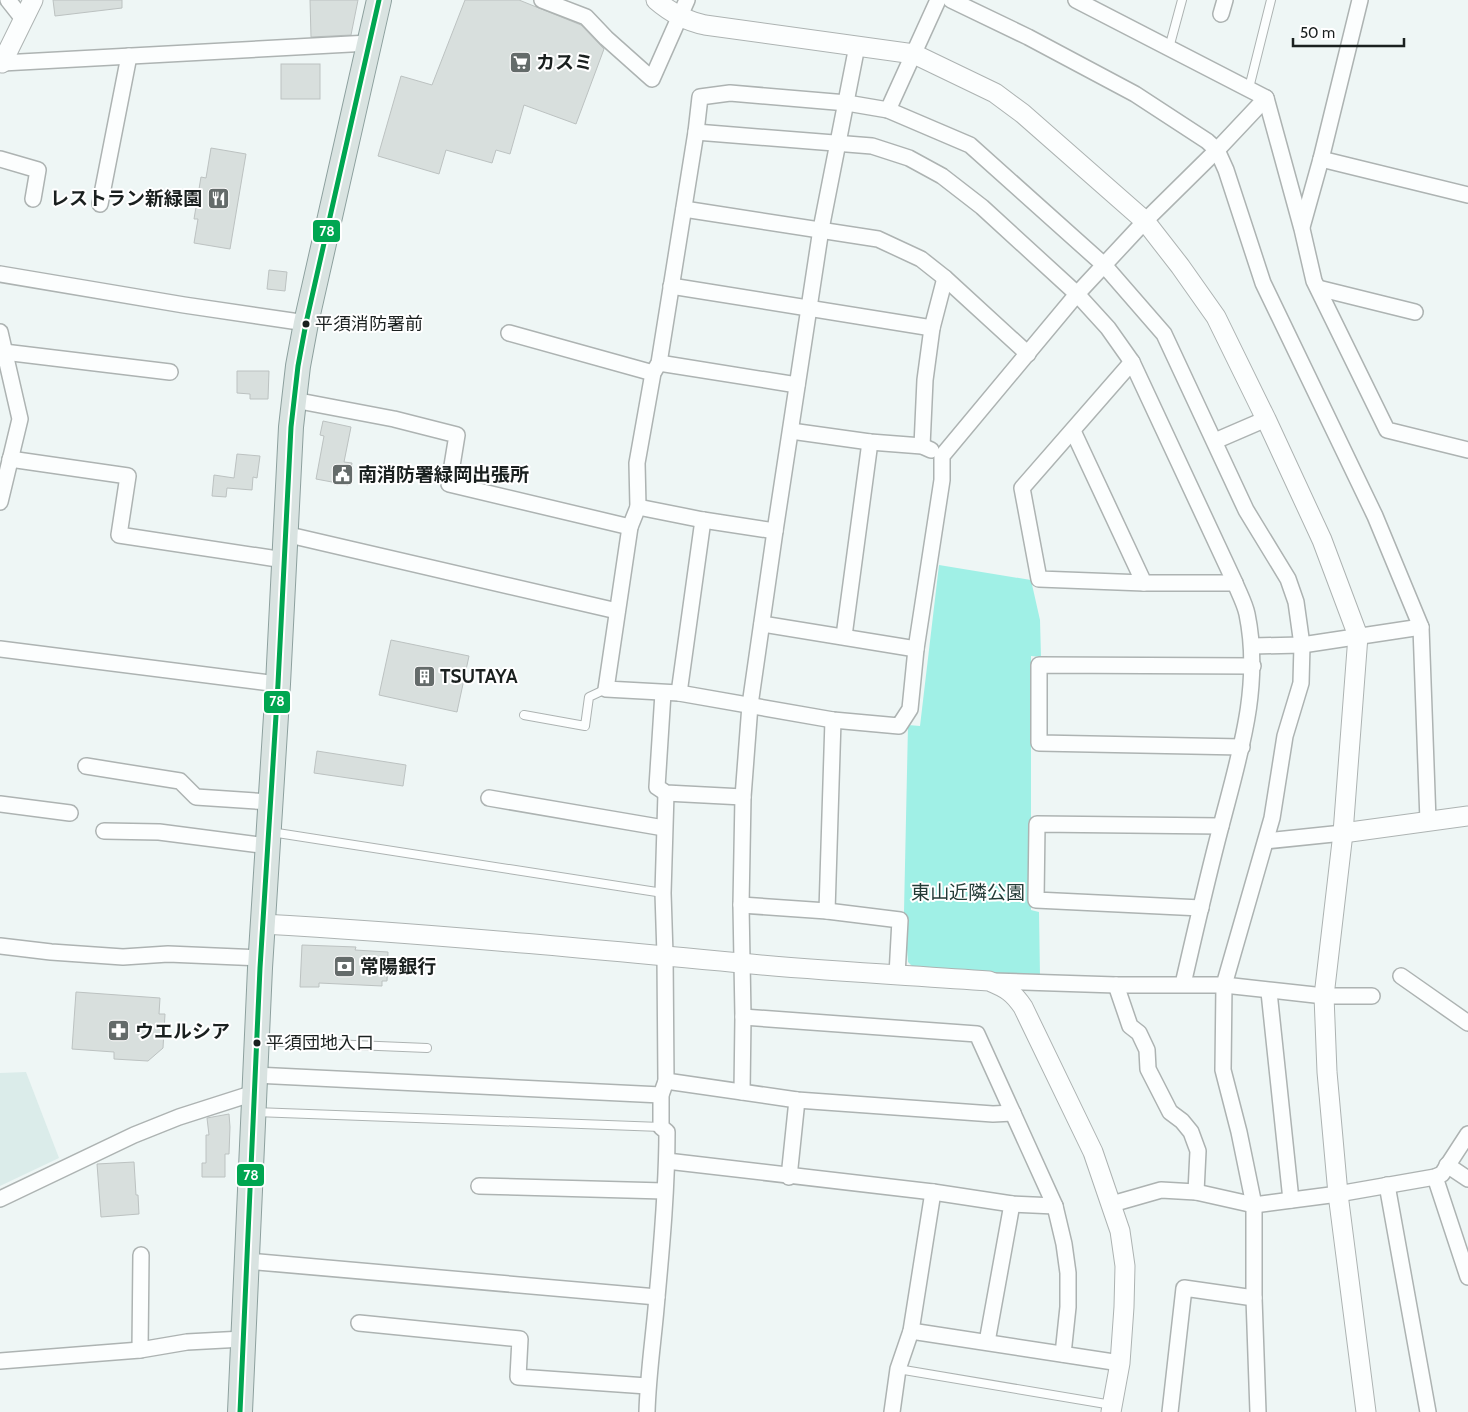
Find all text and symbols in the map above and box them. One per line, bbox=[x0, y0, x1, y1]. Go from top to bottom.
scale bar bbox=[1293, 15, 1404, 47]
text: 50 m bbox=[1300, 24, 1335, 42]
supermarket icon: カスミ bbox=[508, 50, 532, 74]
place label: カスミ bbox=[536, 51, 593, 74]
restaurant icon: レストラン新緑園 bbox=[206, 186, 230, 210]
place label: レストラン新緑園 bbox=[50, 187, 202, 210]
line badge: 78 bbox=[312, 219, 341, 243]
text: 78 bbox=[319, 222, 335, 240]
place label: 平須消防署前 bbox=[315, 313, 423, 335]
marker: 平須消防署前 bbox=[301, 319, 311, 329]
public building icon: 南消防署緑岡出張所 bbox=[330, 462, 354, 486]
place label: 南消防署緑岡出張所 bbox=[358, 463, 529, 486]
building icon: TSUTAYA bbox=[412, 664, 436, 688]
place label: TSUTAYA bbox=[440, 665, 518, 688]
line badge: 78 bbox=[263, 690, 291, 714]
text: 78 bbox=[269, 692, 285, 710]
park label: 東山近隣公園 bbox=[911, 881, 1025, 904]
bank icon: 常陽銀行 bbox=[332, 954, 356, 978]
place label: 常陽銀行 bbox=[360, 955, 436, 978]
pharmacy icon: ウエルシア bbox=[107, 1019, 131, 1043]
place label: ウエルシア bbox=[135, 1020, 230, 1043]
place label: 平須団地入口 bbox=[266, 1032, 374, 1054]
marker: 平須団地入口 bbox=[252, 1038, 262, 1048]
line badge: 78 bbox=[236, 1163, 265, 1187]
text: 78 bbox=[243, 1166, 259, 1184]

